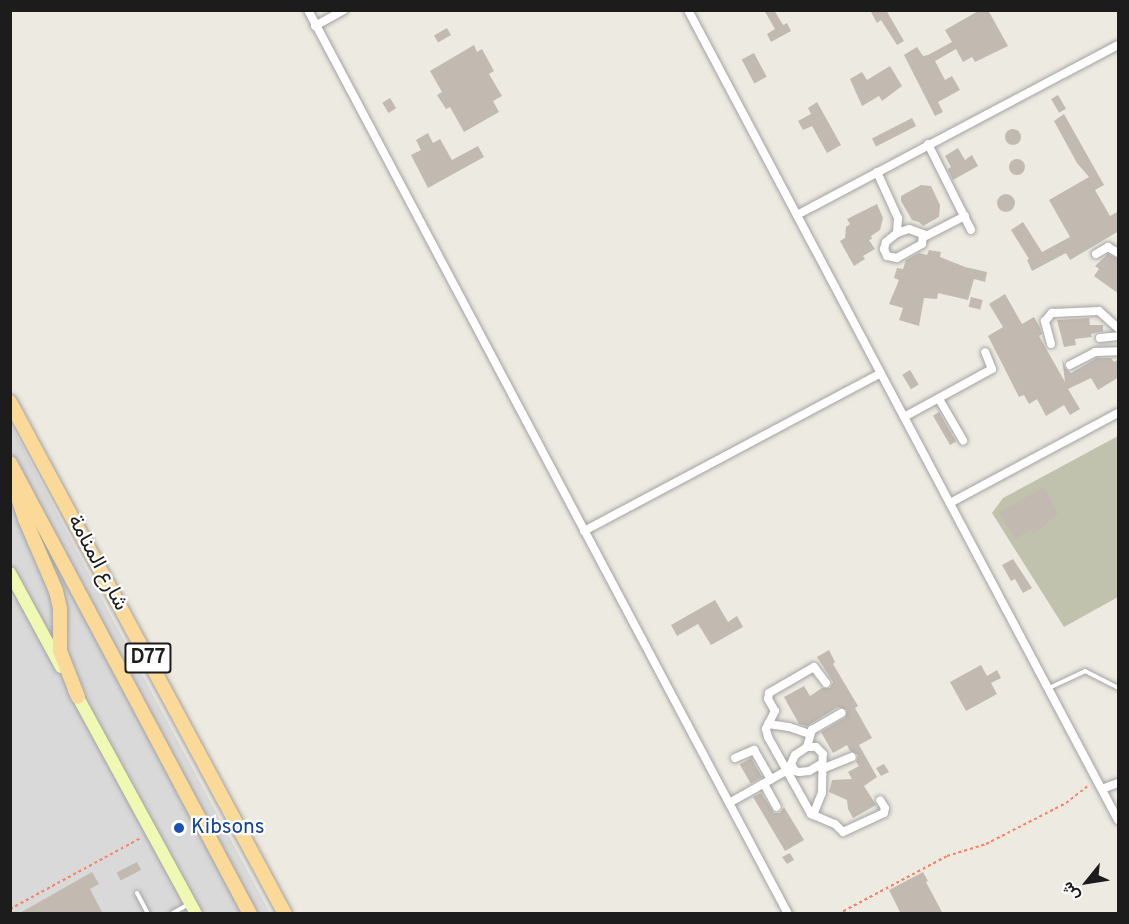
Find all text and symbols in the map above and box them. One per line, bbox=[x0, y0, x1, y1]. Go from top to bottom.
street label: شارع المنامة bbox=[61, 511, 133, 615]
road number: D77 bbox=[124, 641, 172, 675]
place label: Kibsons bbox=[191, 815, 265, 841]
marker: Kibsons bbox=[172, 821, 186, 835]
north arrow bbox=[1057, 852, 1117, 912]
text: ش bbox=[1058, 878, 1085, 904]

